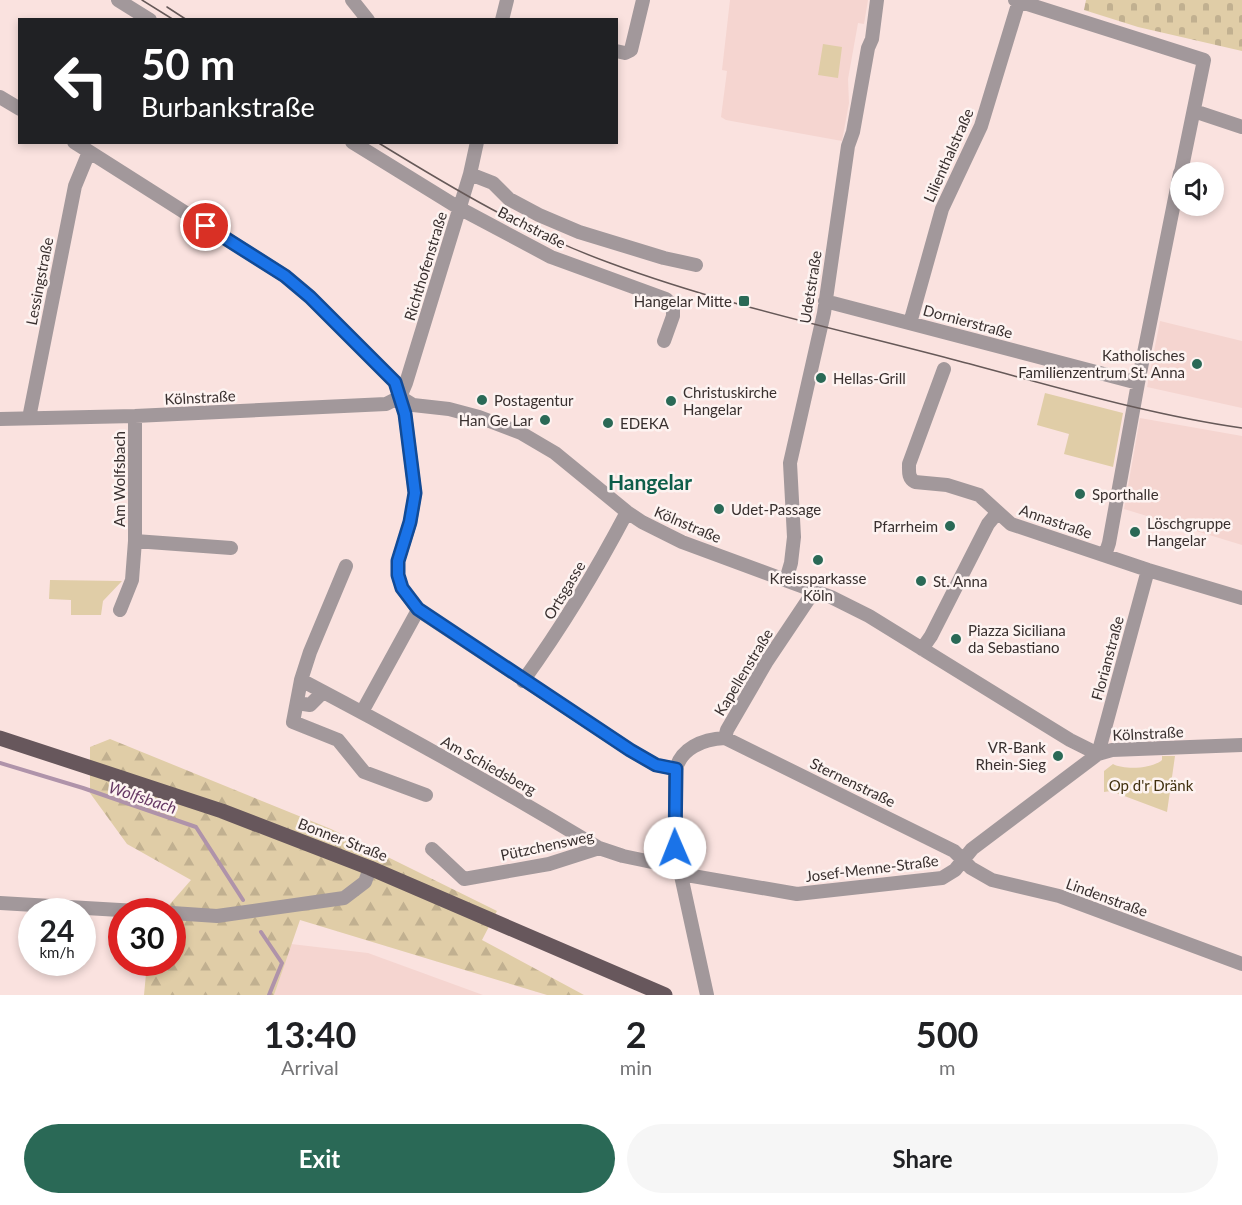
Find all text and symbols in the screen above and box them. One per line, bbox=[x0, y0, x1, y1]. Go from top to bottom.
text: 50 m bbox=[141, 39, 235, 89]
icon: left bbox=[42, 42, 120, 120]
text: Burbankstraße bbox=[141, 90, 315, 123]
street label: Lilienthalstraße bbox=[919, 105, 977, 205]
map controls bbox=[1170, 162, 1224, 216]
button: sound bbox=[1170, 162, 1224, 216]
pin bbox=[180, 200, 231, 251]
street label: Bachstraße bbox=[495, 202, 569, 252]
icon: arrive bbox=[189, 209, 222, 242]
street label: Richthofenstraße bbox=[400, 209, 450, 323]
street label: Lessingstraße bbox=[22, 235, 56, 326]
street label: Udetstraße bbox=[795, 249, 825, 325]
place label: Hangelar Mitte bbox=[634, 292, 732, 310]
marker: Hangelar Mitte bbox=[737, 294, 751, 308]
street label: Dornierstraße bbox=[921, 300, 1015, 342]
place label: Katholisches Familienzentrum St. Anna bbox=[1018, 346, 1185, 381]
marker: Katholisches Familienzentrum St. Anna bbox=[1190, 357, 1204, 371]
place label: Hellas-Grill bbox=[833, 369, 906, 387]
marker: Hellas-Grill bbox=[814, 371, 828, 385]
place label: Christuskirche Hangelar bbox=[683, 383, 777, 418]
street label: Kölnstraße bbox=[164, 386, 236, 408]
place label: Postagentur bbox=[494, 391, 574, 409]
marker: Postagentur bbox=[475, 393, 489, 407]
marker: Christuskirche Hangelar bbox=[664, 394, 678, 408]
place label: Han Ge Lar bbox=[459, 411, 534, 429]
marker: Han Ge Lar bbox=[538, 413, 552, 427]
place label: EDEKA bbox=[620, 414, 670, 432]
marker: EDEKA bbox=[601, 416, 615, 430]
street label: Am Wolfsbach bbox=[110, 431, 128, 527]
district label: Hangelar bbox=[608, 469, 692, 494]
place label: Sporthalle bbox=[1092, 485, 1159, 503]
marker: Sporthalle bbox=[1073, 487, 1087, 501]
place label: Udet-Passage bbox=[731, 500, 821, 518]
street label: Annastraße bbox=[1017, 500, 1095, 542]
street label: Kölnstraße bbox=[652, 502, 724, 546]
marker: Udet-Passage bbox=[712, 502, 726, 516]
place label: Löschgruppe Hangelar bbox=[1147, 514, 1231, 549]
place label: Pfarrheim bbox=[873, 517, 938, 535]
marker: Pfarrheim bbox=[943, 519, 957, 533]
marker: Löschgruppe Hangelar bbox=[1128, 525, 1142, 539]
marker: Kreissparkasse Köln bbox=[811, 553, 825, 567]
street label: Ortsgasse bbox=[539, 557, 589, 623]
place label: Kreissparkasse Köln bbox=[770, 569, 867, 604]
place label: St. Anna bbox=[933, 572, 987, 590]
marker: St. Anna bbox=[914, 574, 928, 588]
street label: Florianstraße bbox=[1087, 614, 1127, 702]
place label: Piazza Siciliana da Sebastiano bbox=[968, 621, 1066, 656]
street label: Kapellenstraße bbox=[710, 625, 776, 719]
marker: Piazza Siciliana da Sebastiano bbox=[949, 632, 963, 646]
street label: Kölnstraße bbox=[1112, 722, 1184, 744]
street label: Am Schiedsberg bbox=[438, 731, 540, 799]
place label: VR-Bank Rhein-Sieg bbox=[975, 738, 1046, 773]
marker: VR-Bank Rhein-Sieg bbox=[1051, 749, 1065, 763]
street label: Sternenstraße bbox=[807, 754, 899, 810]
park label: Op d'r Dränk bbox=[1109, 776, 1194, 794]
water label: Wolfsbach bbox=[107, 777, 179, 817]
street label: Bonner Straße bbox=[296, 814, 390, 864]
position arrow bbox=[643, 816, 707, 880]
street label: Pützchensweg bbox=[499, 826, 596, 864]
street label: Josef-Menne-Straße bbox=[804, 851, 940, 885]
street label: Lindenstraße bbox=[1064, 874, 1150, 920]
speed limit sign: 30 bbox=[108, 898, 186, 976]
text: 24 bbox=[40, 912, 74, 948]
text: km/h bbox=[39, 943, 75, 961]
text: 13:40 bbox=[264, 1012, 356, 1056]
text: 2 bbox=[626, 1012, 647, 1056]
text: 500 bbox=[916, 1012, 978, 1056]
text: Arrival bbox=[281, 1055, 339, 1079]
text: min bbox=[620, 1055, 652, 1079]
text: m bbox=[939, 1055, 955, 1079]
button: Exit bbox=[24, 1124, 615, 1193]
button: Share bbox=[627, 1124, 1218, 1193]

